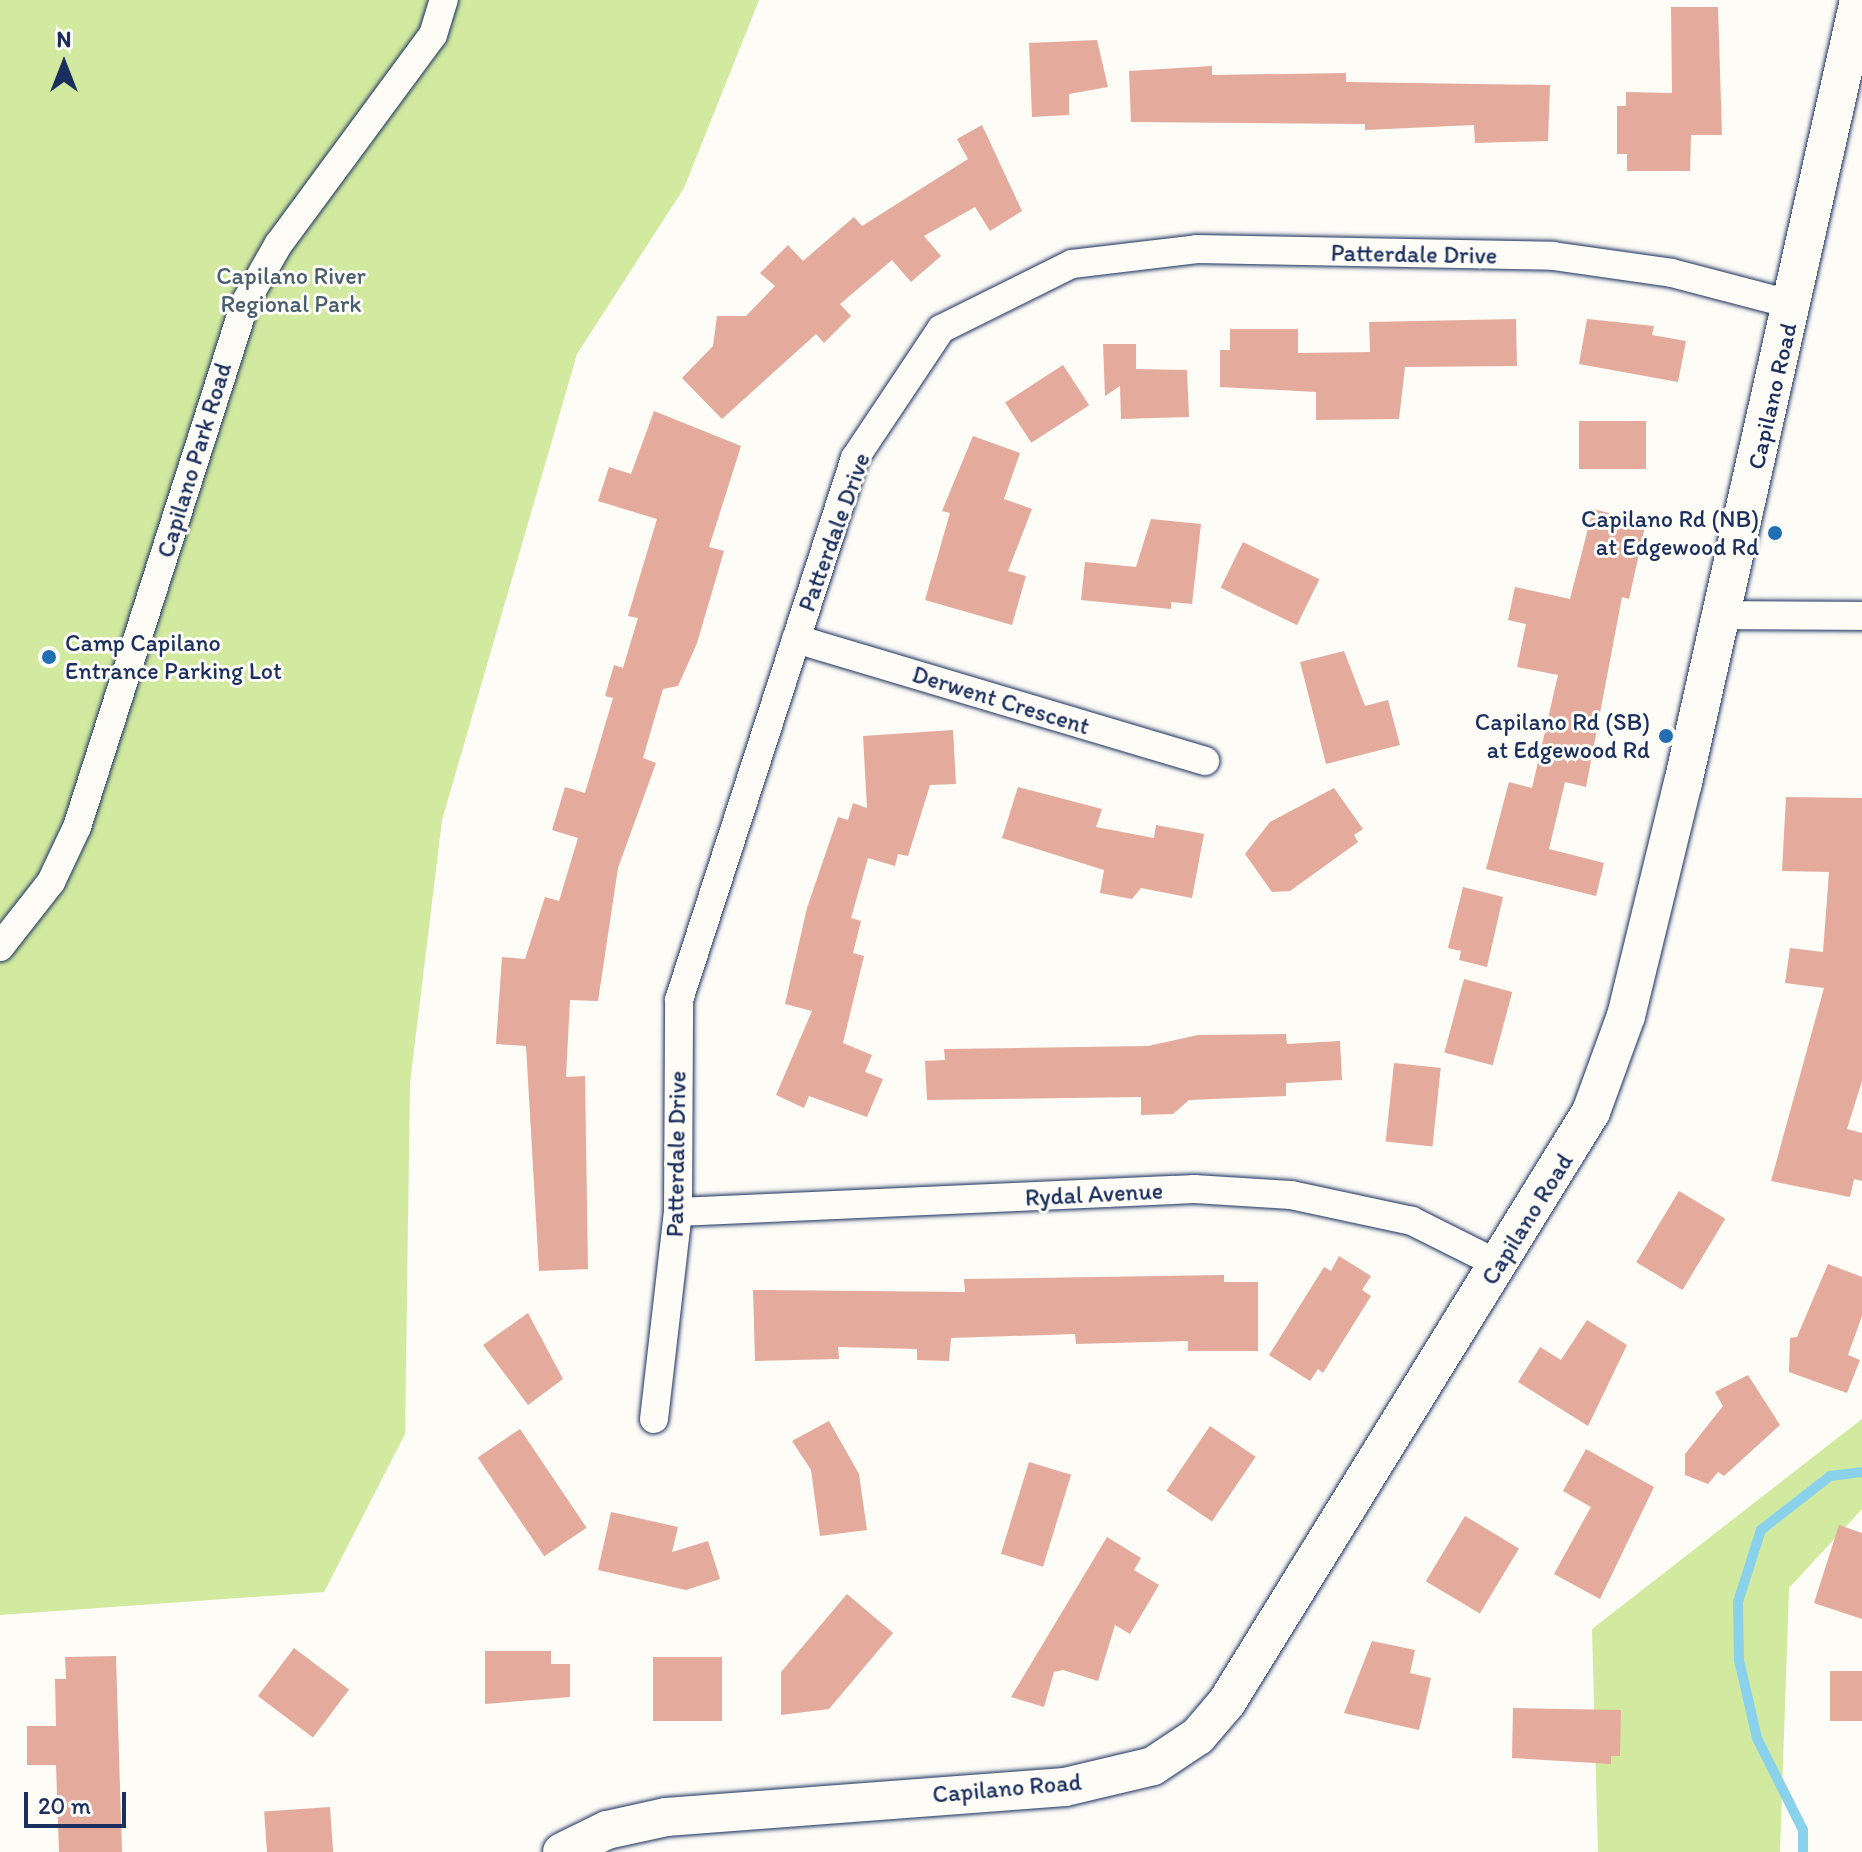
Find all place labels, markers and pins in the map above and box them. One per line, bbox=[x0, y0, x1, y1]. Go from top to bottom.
place label: Capilano Rd (NB) at Edgewood Rd bbox=[1582, 505, 1759, 561]
marker: Capilano Rd (NB) at Edgewood Rd bbox=[1766, 524, 1784, 542]
place label: Camp Capilano Entrance Parking Lot bbox=[65, 629, 282, 685]
marker: Camp Capilano Entrance Parking Lot bbox=[40, 648, 58, 666]
place label: Capilano Rd (SB) at Edgewood Rd bbox=[1475, 708, 1650, 764]
marker: Capilano Rd (SB) at Edgewood Rd bbox=[1657, 727, 1675, 745]

